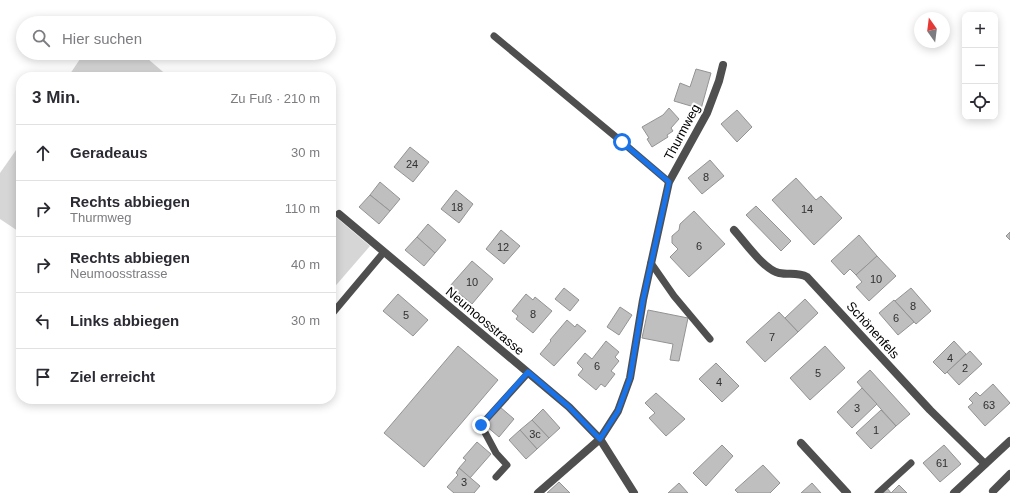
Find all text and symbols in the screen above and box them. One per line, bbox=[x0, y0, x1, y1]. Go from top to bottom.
north arrow bbox=[914, 12, 950, 48]
map controls bbox=[962, 12, 998, 120]
button: + bbox=[962, 12, 998, 48]
search box bbox=[16, 16, 336, 60]
icon: search bbox=[30, 27, 52, 49]
text: Hier suchen bbox=[62, 30, 142, 47]
button: − bbox=[962, 48, 998, 84]
button: locate bbox=[962, 84, 998, 120]
text: 3 Min. bbox=[32, 88, 80, 107]
text: Zu Fuß · 210 m bbox=[230, 91, 320, 106]
street label: Thurmweg bbox=[661, 101, 703, 163]
route start bbox=[613, 133, 631, 151]
icon: ahead bbox=[32, 142, 54, 164]
text: Geradeaus bbox=[70, 144, 148, 161]
text: 30 m bbox=[291, 145, 320, 160]
house number: 24 bbox=[406, 158, 418, 170]
house number: 8 bbox=[703, 171, 709, 183]
text: Rechts abbiegen bbox=[70, 193, 190, 210]
icon: right bbox=[32, 198, 54, 220]
text: 110 m bbox=[285, 201, 320, 216]
house number: 18 bbox=[451, 201, 463, 213]
house number: 14 bbox=[801, 203, 813, 215]
text: Thurmweg bbox=[70, 210, 131, 225]
house number: 6 bbox=[696, 240, 702, 252]
house number: 12 bbox=[497, 241, 509, 253]
text: Rechts abbiegen bbox=[70, 249, 190, 266]
icon: right bbox=[32, 254, 54, 276]
text: 40 m bbox=[291, 257, 320, 272]
text: Neumoosstrasse bbox=[70, 266, 168, 281]
house number: 10 bbox=[870, 273, 882, 285]
house number: 10 bbox=[466, 276, 478, 288]
street label: Neumoosstrasse bbox=[443, 284, 527, 358]
street label: Schönenfels bbox=[843, 298, 903, 362]
house number: 8 bbox=[910, 300, 916, 312]
house number: 8 bbox=[530, 308, 536, 320]
house number: 5 bbox=[403, 309, 409, 321]
icon: left bbox=[32, 310, 54, 332]
text: Links abbiegen bbox=[70, 312, 179, 329]
house number: 6 bbox=[893, 312, 899, 324]
text: 30 m bbox=[291, 313, 320, 328]
house number: 7 bbox=[769, 331, 775, 343]
house number: 4 bbox=[947, 352, 953, 364]
house number: 6 bbox=[594, 360, 600, 372]
house number: 2 bbox=[962, 362, 968, 374]
icon: arrive bbox=[32, 366, 54, 388]
house number: 5 bbox=[815, 367, 821, 379]
text: Ziel erreicht bbox=[70, 368, 155, 385]
house number: 4 bbox=[716, 376, 722, 388]
house number: 63 bbox=[983, 399, 995, 411]
house number: 3 bbox=[854, 402, 860, 414]
route end bbox=[472, 416, 490, 434]
house number: 1 bbox=[873, 424, 879, 436]
house number: 3c bbox=[529, 428, 541, 440]
house number: 61 bbox=[936, 457, 948, 469]
house number: 3 bbox=[461, 476, 467, 488]

